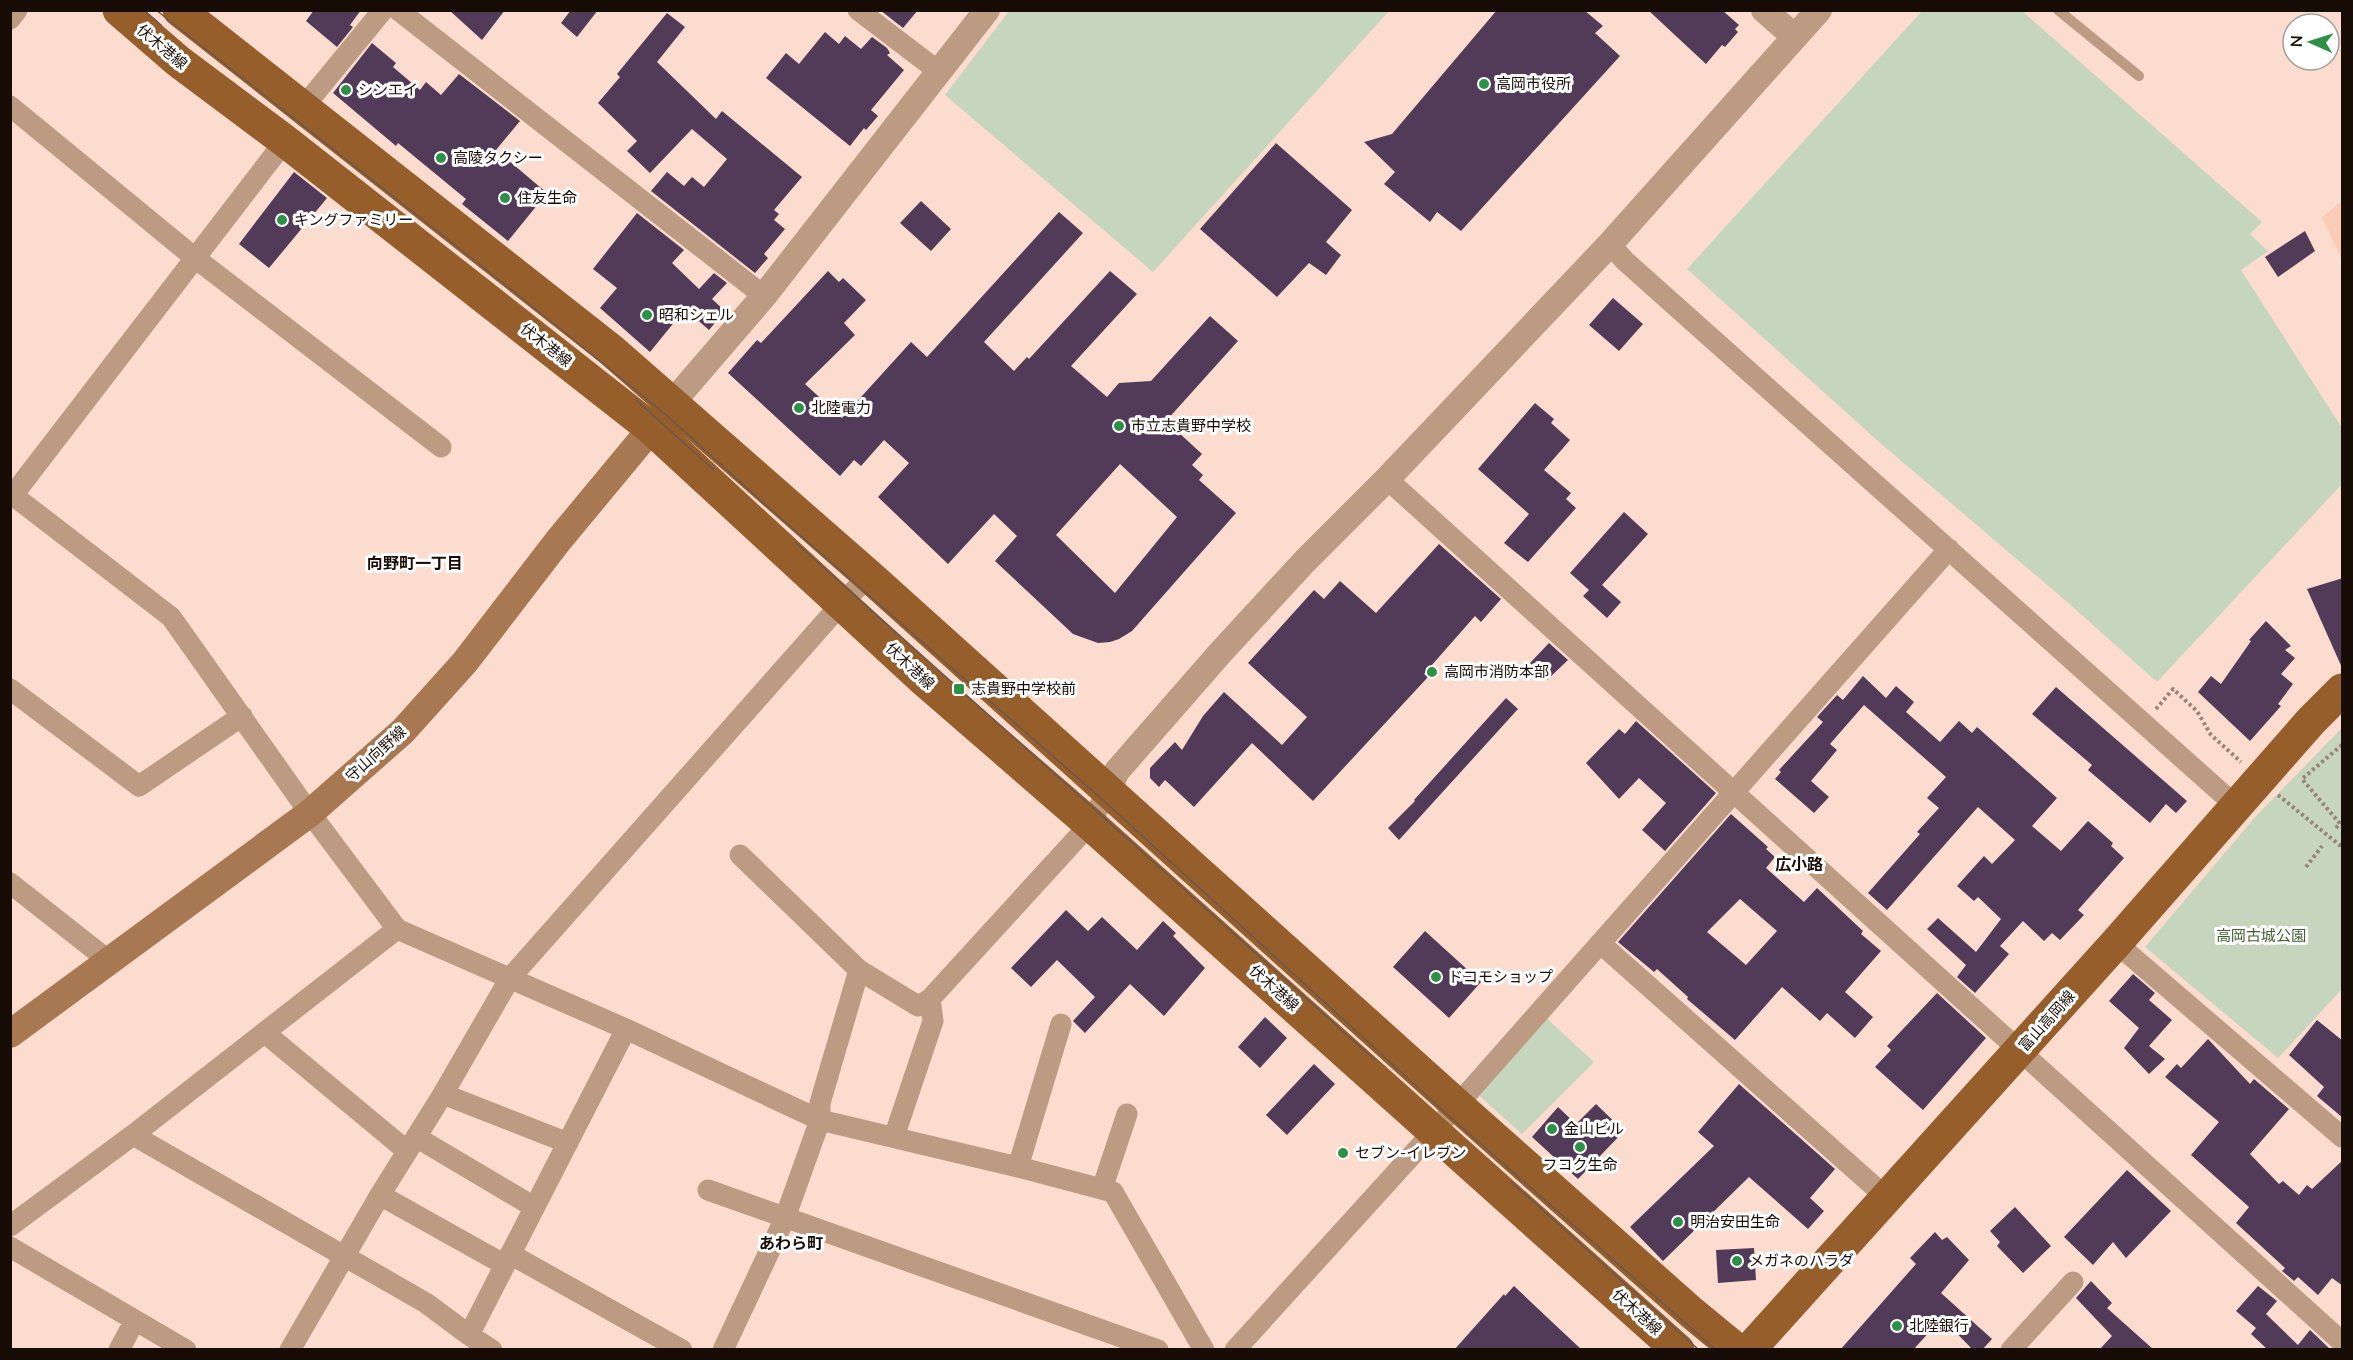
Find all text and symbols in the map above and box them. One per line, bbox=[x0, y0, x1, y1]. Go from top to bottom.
north arrow bbox=[2281, 12, 2341, 72]
street label: 伏木港線 bbox=[133, 20, 191, 74]
text: N bbox=[2286, 35, 2308, 48]
place label: 高岡市役所 bbox=[1496, 74, 1571, 94]
marker: 高岡市役所 bbox=[1477, 77, 1491, 91]
place label: シンエイ bbox=[358, 80, 418, 100]
marker: シンエイ bbox=[339, 83, 353, 97]
place label: 高陵タクシー bbox=[453, 148, 543, 168]
marker: 高陵タクシー bbox=[434, 151, 448, 165]
place label: 住友生命 bbox=[517, 188, 577, 208]
marker: 住友生命 bbox=[498, 191, 512, 205]
place label: キングファミリー bbox=[294, 210, 414, 230]
marker: キングファミリー bbox=[275, 213, 289, 227]
place label: 昭和シェル bbox=[659, 305, 734, 325]
marker: 昭和シェル bbox=[640, 308, 654, 322]
street label: 伏木港線 bbox=[516, 319, 576, 371]
place label: 北陸電力 bbox=[811, 398, 871, 418]
marker: 北陸電力 bbox=[792, 401, 806, 415]
place label: 市立志貴野中学校 bbox=[1131, 416, 1251, 436]
marker: 市立志貴野中学校 bbox=[1112, 419, 1126, 433]
district label: 向野町一丁目 bbox=[367, 553, 463, 575]
street label: 伏木港線 bbox=[881, 638, 939, 694]
place label: 高岡市消防本部 bbox=[1444, 662, 1549, 682]
marker: 高岡市消防本部 bbox=[1425, 665, 1439, 679]
place label: 志貴野中学校前 bbox=[971, 679, 1076, 699]
marker: 志貴野中学校前 bbox=[952, 682, 966, 696]
street label: 守山向野線 bbox=[341, 721, 411, 787]
district label: 広小路 bbox=[1775, 854, 1823, 876]
park label: 高岡古城公園 bbox=[2216, 926, 2306, 946]
street label: 伏木港線 bbox=[1245, 960, 1303, 1016]
place label: ドコモショップ bbox=[1448, 967, 1553, 987]
marker: ドコモショップ bbox=[1429, 970, 1443, 984]
street label: 富山高岡線 bbox=[2014, 986, 2080, 1056]
place label: 金山ビル bbox=[1564, 1119, 1624, 1139]
marker: 金山ビル bbox=[1545, 1122, 1559, 1136]
marker: フコク生命 bbox=[1573, 1140, 1587, 1154]
place label: セブン-イレブン bbox=[1355, 1143, 1466, 1163]
marker: セブン-イレブン bbox=[1336, 1146, 1350, 1160]
place label: フコク生命 bbox=[1542, 1155, 1618, 1175]
place label: 明治安田生命 bbox=[1690, 1212, 1780, 1232]
marker: 明治安田生命 bbox=[1671, 1215, 1685, 1229]
district label: あわら町 bbox=[759, 1233, 823, 1255]
place label: メガネのハラダ bbox=[1749, 1251, 1854, 1271]
marker: メガネのハラダ bbox=[1730, 1254, 1744, 1268]
street label: 伏木港線 bbox=[1608, 1284, 1666, 1340]
place label: 北陸銀行 bbox=[1909, 1316, 1969, 1336]
marker: 北陸銀行 bbox=[1890, 1319, 1904, 1333]

